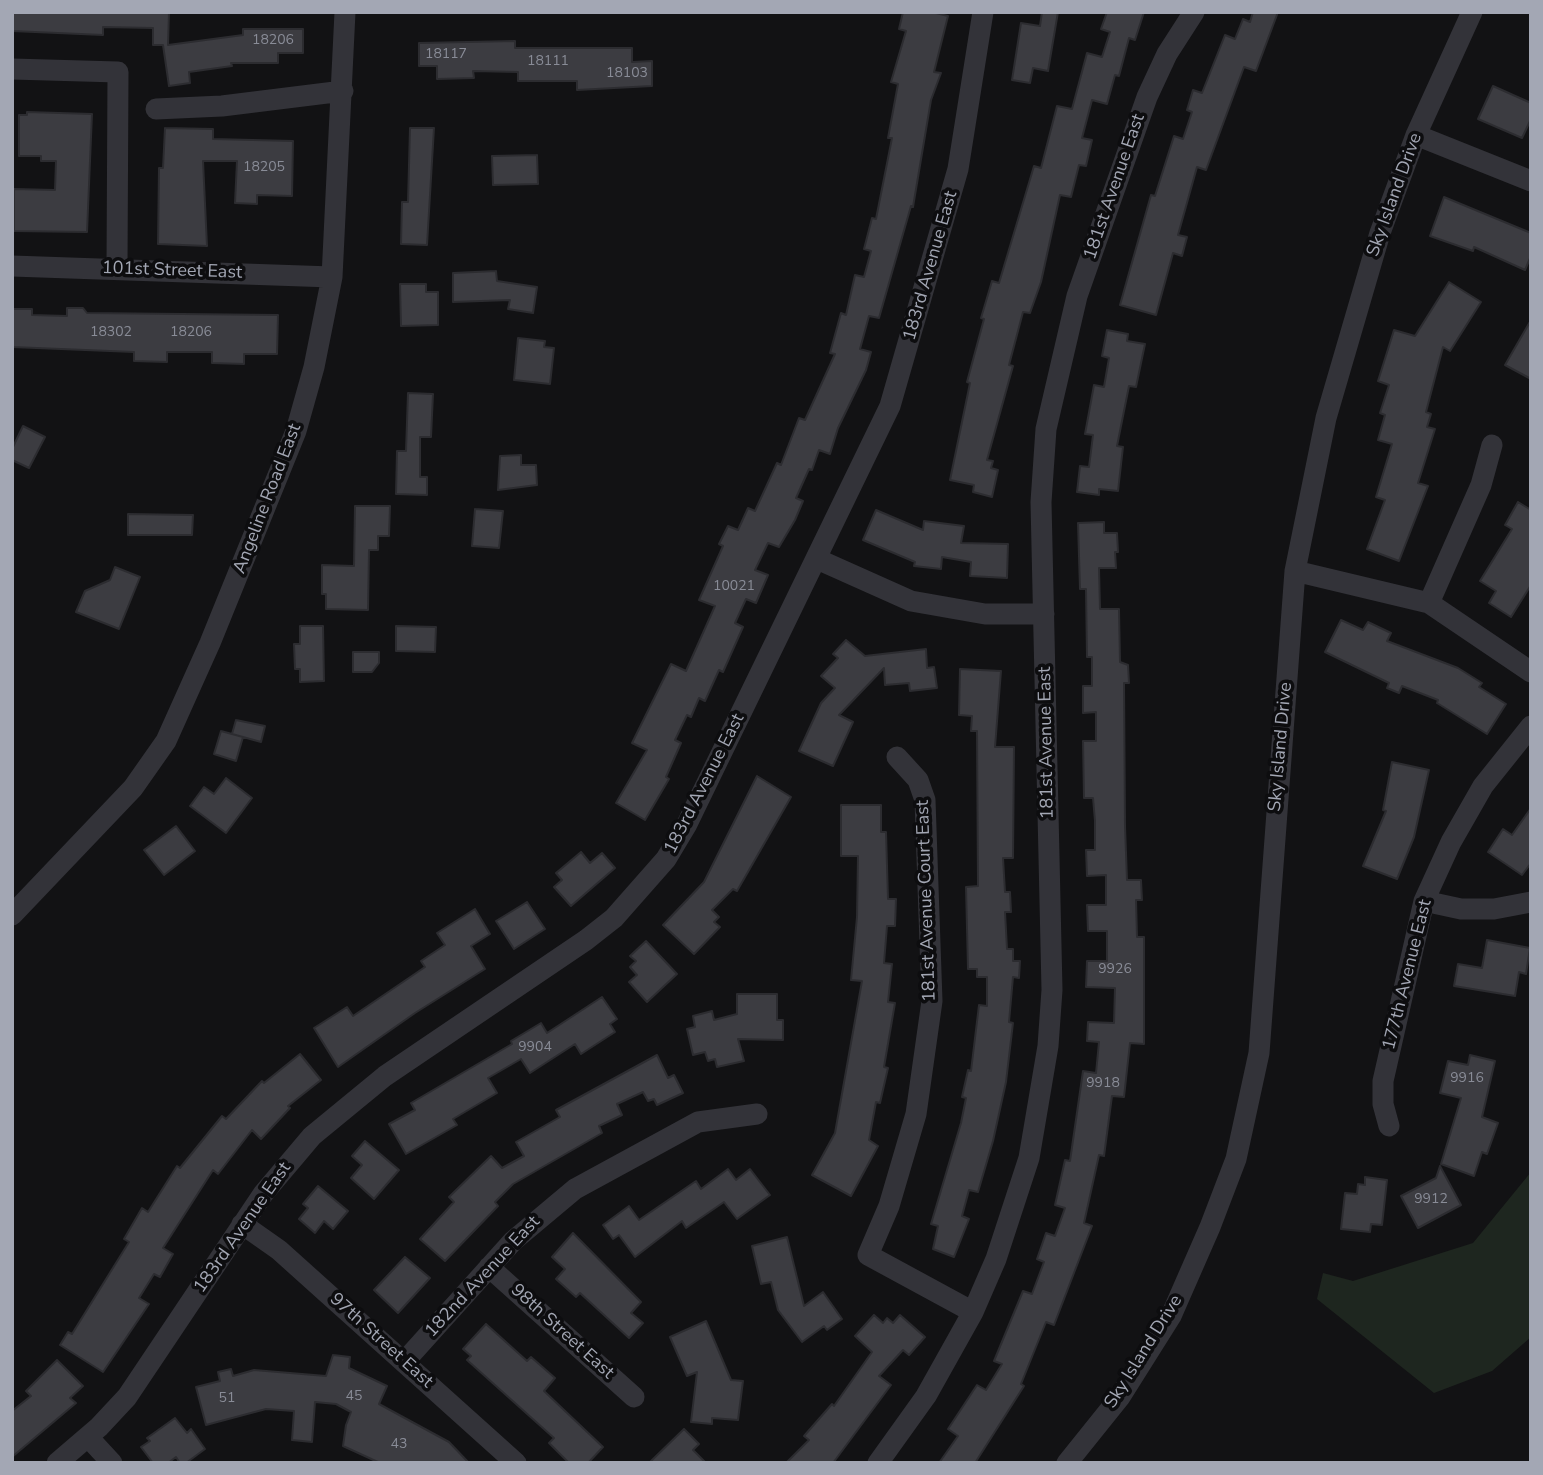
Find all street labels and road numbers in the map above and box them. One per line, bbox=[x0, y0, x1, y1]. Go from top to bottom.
street label: 181st Avenue East bbox=[1080, 111, 1150, 263]
street label: Sky Island Drive bbox=[1363, 130, 1427, 260]
street label: 183rd Avenue East bbox=[899, 189, 963, 343]
street label: 101st Street East bbox=[101, 258, 243, 284]
street label: Angeline Road East bbox=[229, 421, 307, 577]
street label: 181st Avenue East bbox=[1035, 667, 1059, 819]
street label: Sky Island Drive bbox=[1265, 681, 1297, 813]
street label: 183rd Avenue East bbox=[660, 710, 750, 858]
street label: 181st Avenue Court East bbox=[913, 800, 941, 1002]
street label: 177th Avenue East bbox=[1379, 898, 1437, 1052]
street label: 183rd Avenue East bbox=[190, 1159, 296, 1297]
street label: 182nd Avenue East bbox=[421, 1212, 545, 1342]
street label: 98th Street East bbox=[506, 1280, 618, 1384]
street label: 97th Street East bbox=[325, 1289, 437, 1393]
street label: Sky Island Drive bbox=[1100, 1291, 1188, 1413]

